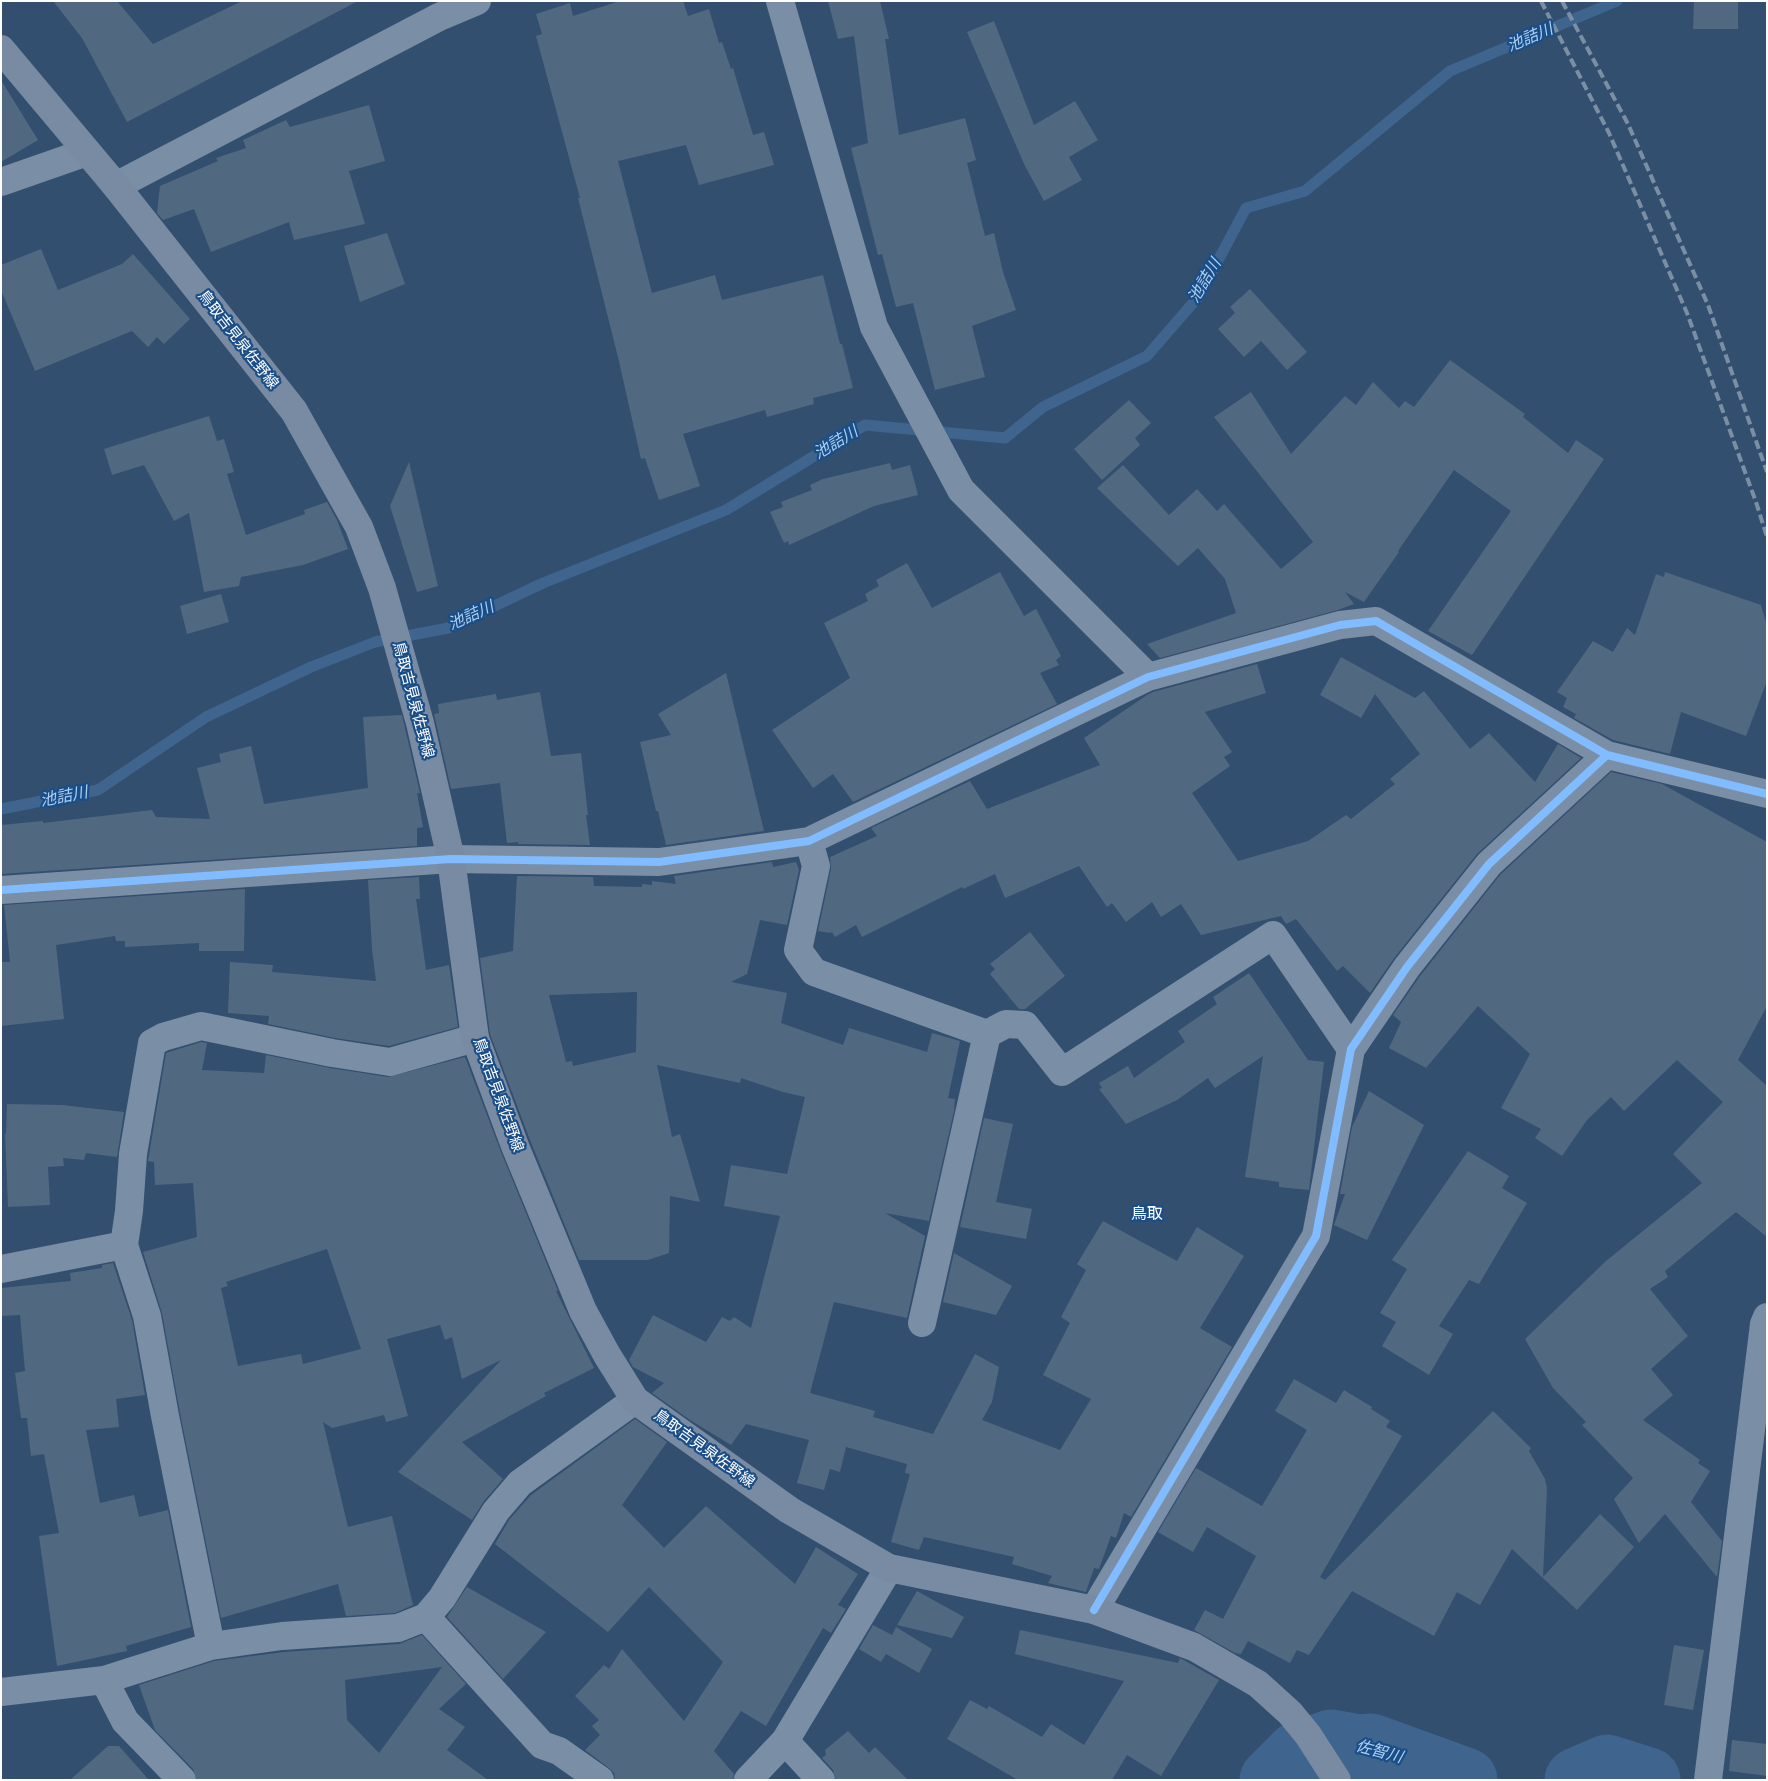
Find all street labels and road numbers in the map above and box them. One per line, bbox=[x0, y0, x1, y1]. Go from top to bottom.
street label: 鳥取吉見泉佐野線 bbox=[194, 287, 282, 393]
street label: 鳥取吉見泉佐野線 bbox=[389, 640, 437, 760]
street label: 鳥取吉見泉佐野線 bbox=[469, 1036, 527, 1154]
street label: 鳥取吉見泉佐野線 bbox=[650, 1406, 758, 1492]

